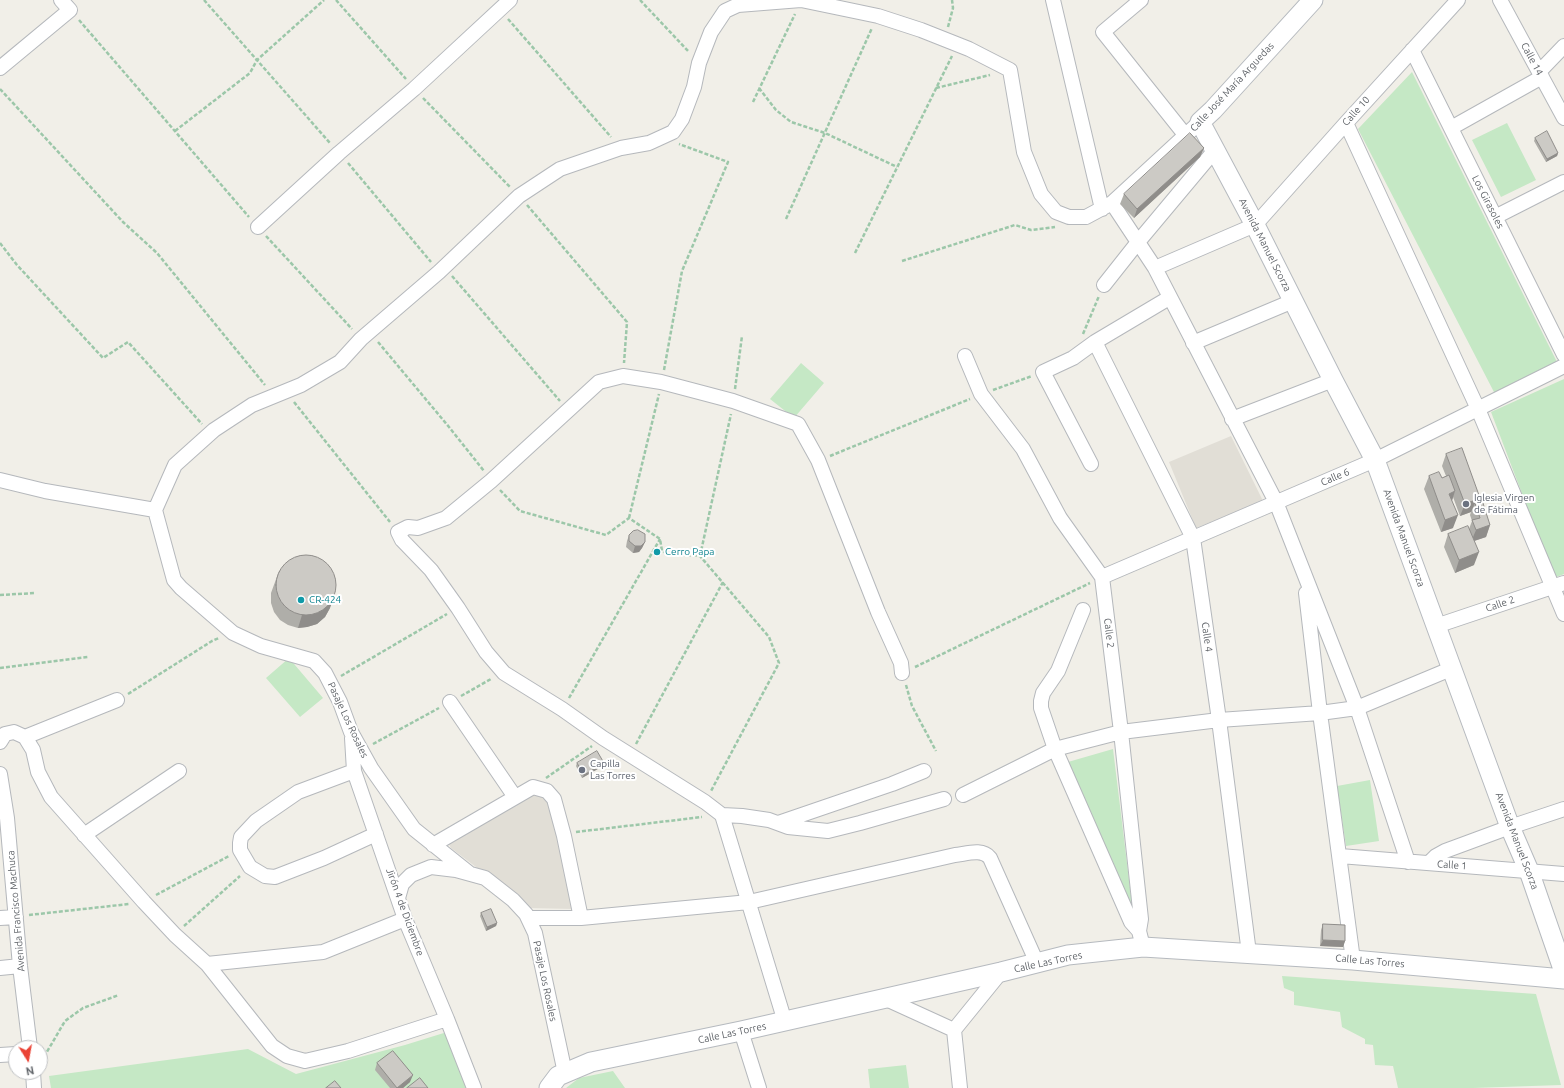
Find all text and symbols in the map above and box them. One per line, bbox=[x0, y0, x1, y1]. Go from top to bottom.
street label: Calle José María Arguedas bbox=[1188, 40, 1276, 134]
street label: Calle 14 bbox=[1518, 40, 1546, 78]
street label: Calle 10 bbox=[1340, 94, 1372, 128]
street label: Los Girasoles bbox=[1469, 173, 1507, 231]
street label: Avenida Manuel Scorza bbox=[1236, 196, 1294, 294]
street label: Calle 6 bbox=[1319, 466, 1351, 488]
street label: Avenida Manuel Scorza bbox=[1381, 488, 1427, 588]
place label: Iglesia Virgen de Fátima bbox=[1474, 492, 1535, 516]
marker: Iglesia Virgen de Fátima bbox=[1461, 499, 1471, 509]
place label: Cerro Papa bbox=[665, 546, 714, 558]
marker: Cerro Papa bbox=[652, 547, 662, 557]
street label: Calle 2 bbox=[1484, 593, 1516, 615]
place label: CR-424 bbox=[309, 594, 341, 606]
marker: CR-424 bbox=[296, 595, 306, 605]
street label: Calle 2 bbox=[1101, 617, 1117, 649]
street label: Calle 4 bbox=[1199, 621, 1215, 653]
street label: Pasaje Los Rosales bbox=[325, 680, 371, 760]
place label: Capilla Las Torres bbox=[590, 758, 635, 782]
marker: Capilla Las Torres bbox=[577, 765, 587, 775]
street label: Avenida Manuel Scorza bbox=[1493, 791, 1541, 891]
street label: Avenida Francisco Machuca bbox=[5, 850, 27, 972]
street label: Calle 1 bbox=[1437, 858, 1467, 872]
street label: Jirón 4 de Diciembre bbox=[384, 867, 426, 957]
street label: Pasaje Los Rosales bbox=[531, 939, 559, 1023]
street label: Calle Las Torres bbox=[1013, 949, 1083, 975]
street label: Calle Las Torres bbox=[1335, 952, 1405, 970]
street label: Calle Las Torres bbox=[697, 1020, 767, 1046]
north arrow bbox=[8, 1040, 48, 1080]
text: N bbox=[25, 1064, 35, 1077]

